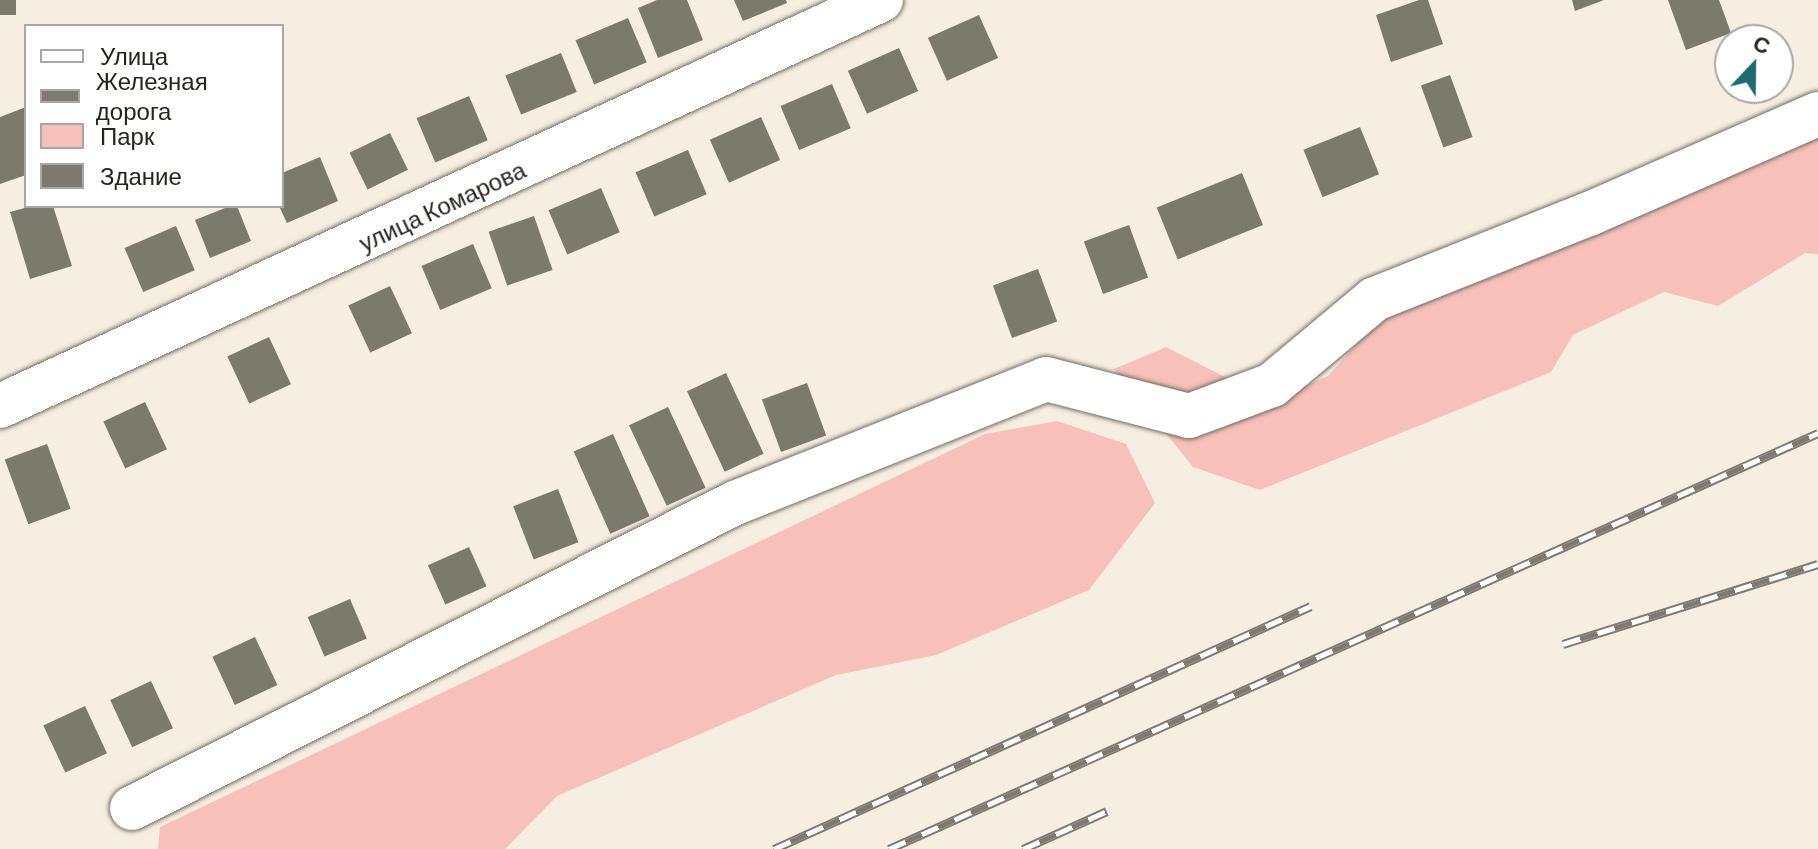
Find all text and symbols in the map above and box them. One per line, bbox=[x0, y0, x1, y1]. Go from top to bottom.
legend bbox=[24, 24, 284, 208]
north arrow bbox=[1714, 24, 1794, 104]
text: С bbox=[1750, 29, 1774, 59]
text: Улица bbox=[100, 41, 168, 70]
text: Железная дорога bbox=[96, 66, 208, 125]
text: Парк bbox=[100, 121, 154, 150]
street label: улица Комарова bbox=[354, 155, 530, 257]
text: Здание bbox=[100, 161, 182, 190]

